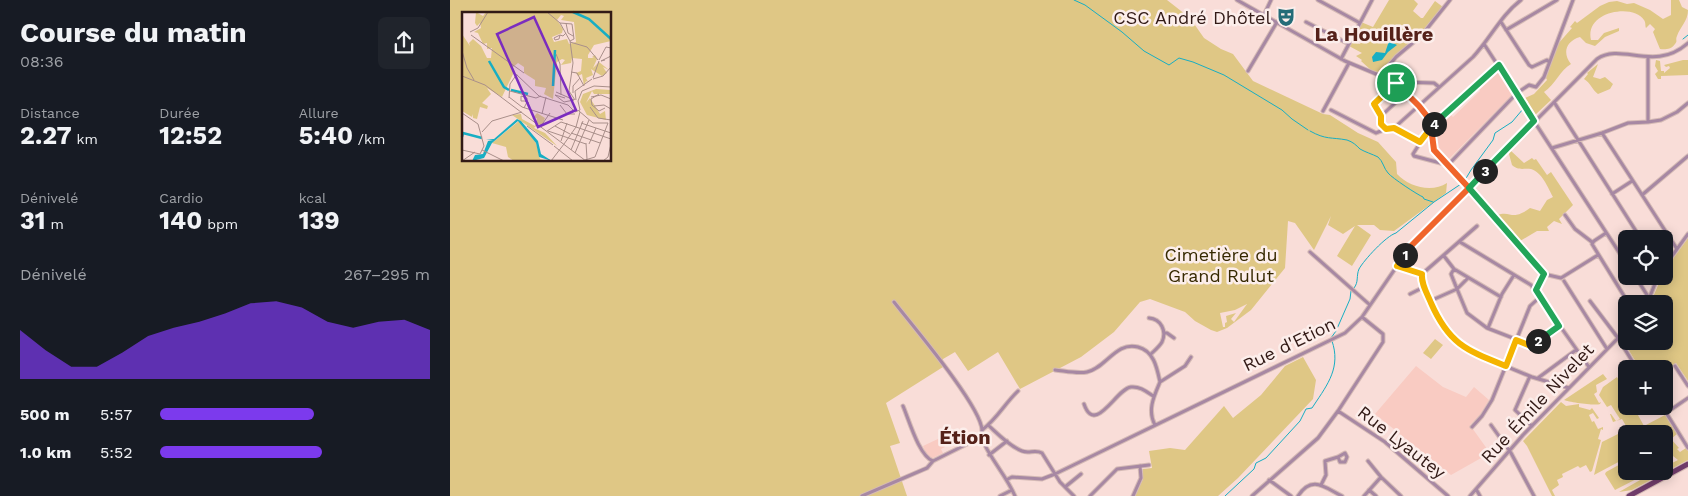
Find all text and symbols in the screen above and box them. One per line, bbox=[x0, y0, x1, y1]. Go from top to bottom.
theatre icon: CSC André Dhôtel bbox=[1275, 6, 1297, 28]
place label: CSC André Dhôtel bbox=[1113, 7, 1271, 28]
inset map bbox=[462, 12, 611, 161]
text: Course du matin bbox=[20, 16, 247, 49]
button: share bbox=[378, 17, 430, 69]
district label: La Houillère bbox=[1315, 22, 1433, 46]
text: 08:36 bbox=[20, 52, 64, 71]
pin bbox=[1375, 62, 1417, 104]
icon: arrive bbox=[1382, 69, 1410, 97]
text: Distance bbox=[20, 105, 80, 121]
text: Durée bbox=[159, 105, 200, 121]
text: Allure bbox=[299, 105, 339, 121]
pin: 4 bbox=[1422, 112, 1446, 136]
text: 4 bbox=[1430, 116, 1439, 132]
text: 2.27 bbox=[20, 121, 72, 150]
text: 12:52 bbox=[159, 121, 222, 150]
text: 5:40 bbox=[299, 121, 353, 150]
text: km bbox=[72, 131, 98, 147]
text: /km bbox=[353, 131, 385, 147]
pin: 3 bbox=[1472, 158, 1498, 184]
text: 3 bbox=[1481, 163, 1490, 179]
text: Dénivelé bbox=[20, 190, 78, 206]
text: Cardio bbox=[159, 190, 203, 206]
text: kcal bbox=[299, 190, 326, 206]
text: 31 bbox=[20, 206, 46, 235]
text: 140 bbox=[159, 206, 202, 235]
text: 139 bbox=[299, 206, 340, 235]
text: m bbox=[46, 216, 64, 232]
text: bpm bbox=[202, 216, 238, 232]
map controls bbox=[1618, 230, 1673, 480]
button: locate bbox=[1618, 230, 1673, 285]
pin: 1 bbox=[1392, 242, 1418, 268]
park label: Cimetière du Grand Rulut bbox=[1164, 244, 1278, 286]
text: 1 bbox=[1402, 247, 1409, 263]
text: Dénivelé bbox=[20, 265, 87, 284]
text: 267–295 m bbox=[344, 265, 430, 284]
button: layers bbox=[1618, 295, 1673, 350]
street label: Rue d'Etion bbox=[1239, 313, 1339, 375]
pin: 2 bbox=[1526, 328, 1550, 354]
text: 2 bbox=[1534, 333, 1543, 349]
street label: Rue Émile Nivelet bbox=[1476, 339, 1598, 467]
button: + bbox=[1618, 360, 1673, 415]
street label: Rue Lyautey bbox=[1354, 401, 1451, 483]
text: 500 m bbox=[20, 405, 70, 424]
text: 5:57 bbox=[100, 405, 132, 424]
district label: Étion bbox=[939, 425, 991, 449]
button: − bbox=[1618, 425, 1673, 480]
text: 1.0 km bbox=[20, 443, 71, 462]
text: 5:52 bbox=[100, 443, 133, 462]

